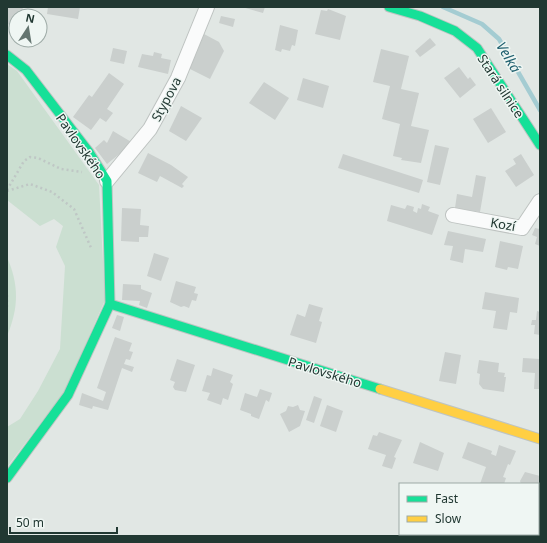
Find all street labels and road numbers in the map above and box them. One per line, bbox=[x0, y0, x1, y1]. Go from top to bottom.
street label: Stará silnice bbox=[474, 51, 528, 121]
street label: Stypova bbox=[147, 74, 185, 124]
street label: Pavlovského bbox=[52, 110, 110, 182]
street label: Kozí bbox=[489, 213, 518, 235]
street label: Pavlovského bbox=[286, 352, 364, 392]

